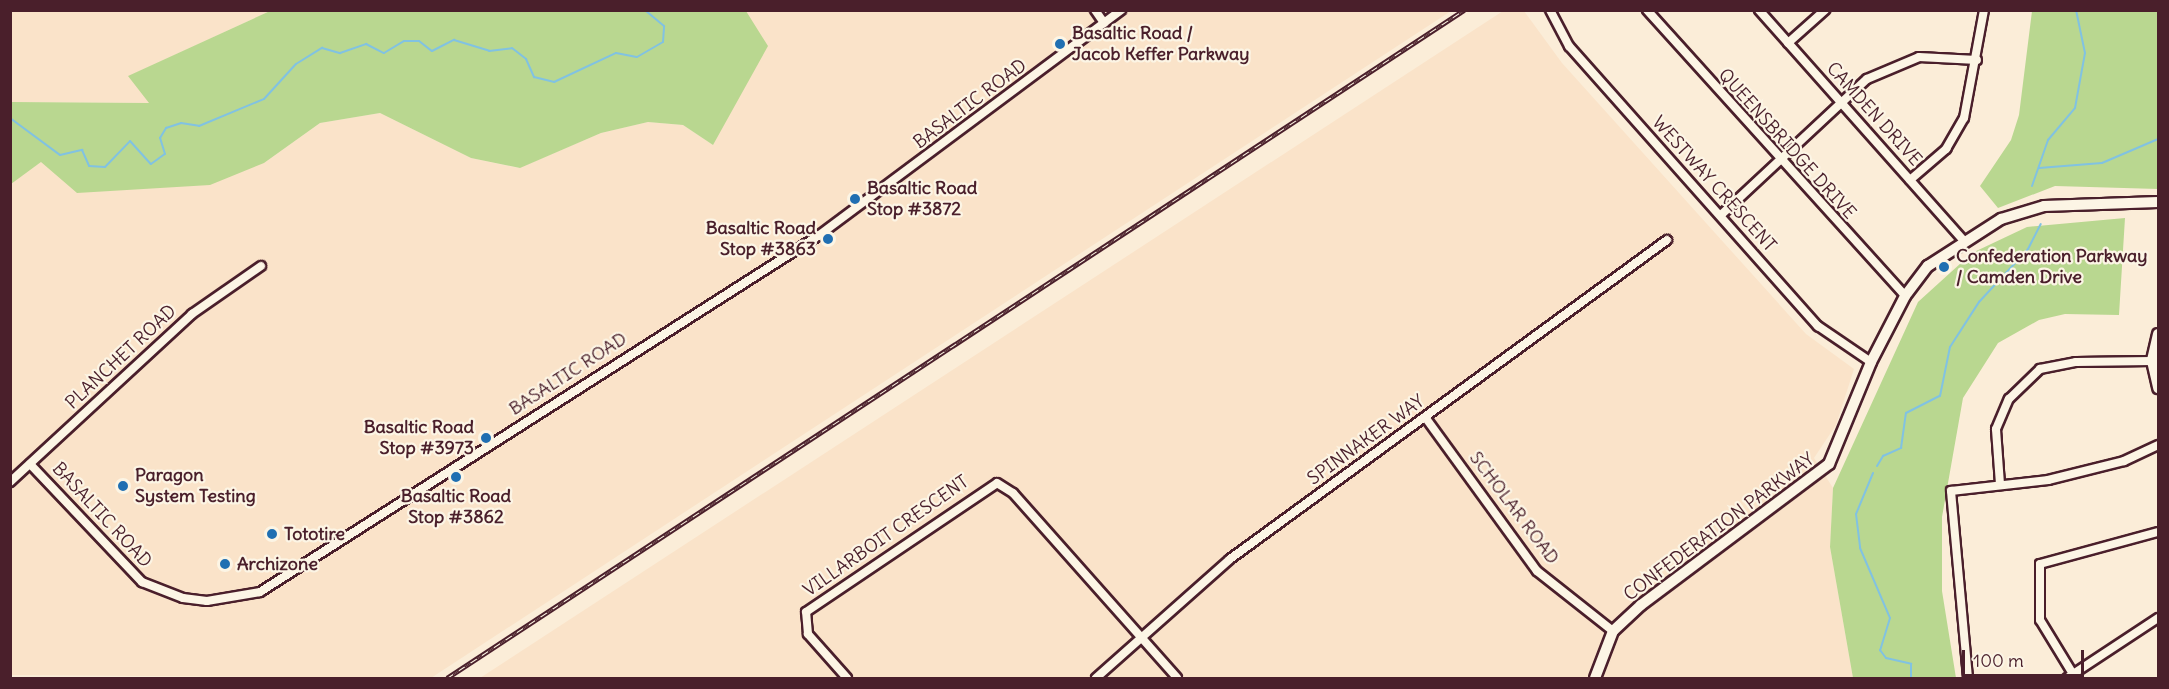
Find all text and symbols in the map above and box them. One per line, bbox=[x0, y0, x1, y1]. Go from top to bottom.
place label: Basaltic Road / Jacob Keffer Parkway bbox=[1072, 23, 1249, 66]
marker: Basaltic Road / Jacob Keffer Parkway bbox=[1053, 37, 1067, 51]
street label: BASALTIC ROAD bbox=[909, 55, 1031, 153]
street label: CAMDEN DRIVE bbox=[1822, 58, 1926, 170]
street label: QUEENSBRIDGE DRIVE bbox=[1714, 64, 1860, 224]
street label: WESTWAY CRESCENT bbox=[1647, 112, 1781, 256]
place label: Basaltic Road Stop #3872 bbox=[867, 178, 977, 220]
marker: Basaltic Road Stop #3872 bbox=[848, 192, 862, 206]
place label: Basaltic Road Stop #3863 bbox=[706, 218, 816, 260]
marker: Basaltic Road Stop #3863 bbox=[821, 232, 835, 246]
place label: Confederation Parkway / Camden Drive bbox=[1956, 246, 2148, 288]
marker: Confederation Parkway / Camden Drive bbox=[1937, 260, 1951, 274]
street label: PLANCHET ROAD bbox=[61, 300, 181, 414]
street label: BASALTIC ROAD bbox=[505, 328, 631, 420]
street label: SPINNAKER WAY bbox=[1303, 390, 1429, 490]
place label: Basaltic Road Stop #3973 bbox=[364, 417, 474, 460]
marker: Basaltic Road Stop #3973 bbox=[479, 431, 493, 445]
street label: SCHOLAR ROAD bbox=[1465, 447, 1563, 569]
street label: CONFEDERATION PARKWAY bbox=[1620, 448, 1818, 606]
street label: BASALTIC ROAD bbox=[48, 458, 156, 572]
place label: Paragon System Testing bbox=[135, 465, 256, 508]
marker: Basaltic Road Stop #3862 bbox=[449, 470, 463, 484]
street label: VILLARBOIT CRESCENT bbox=[799, 471, 973, 601]
marker: Paragon System Testing bbox=[116, 479, 130, 493]
place label: Basaltic Road Stop #3862 bbox=[401, 486, 511, 528]
place label: Tototire bbox=[284, 523, 345, 545]
marker: Tototire bbox=[265, 527, 279, 541]
place label: Archizone bbox=[237, 553, 318, 575]
marker: Archizone bbox=[218, 557, 232, 571]
scale bar bbox=[1965, 638, 2086, 676]
text: 100 m bbox=[1973, 649, 2024, 672]

